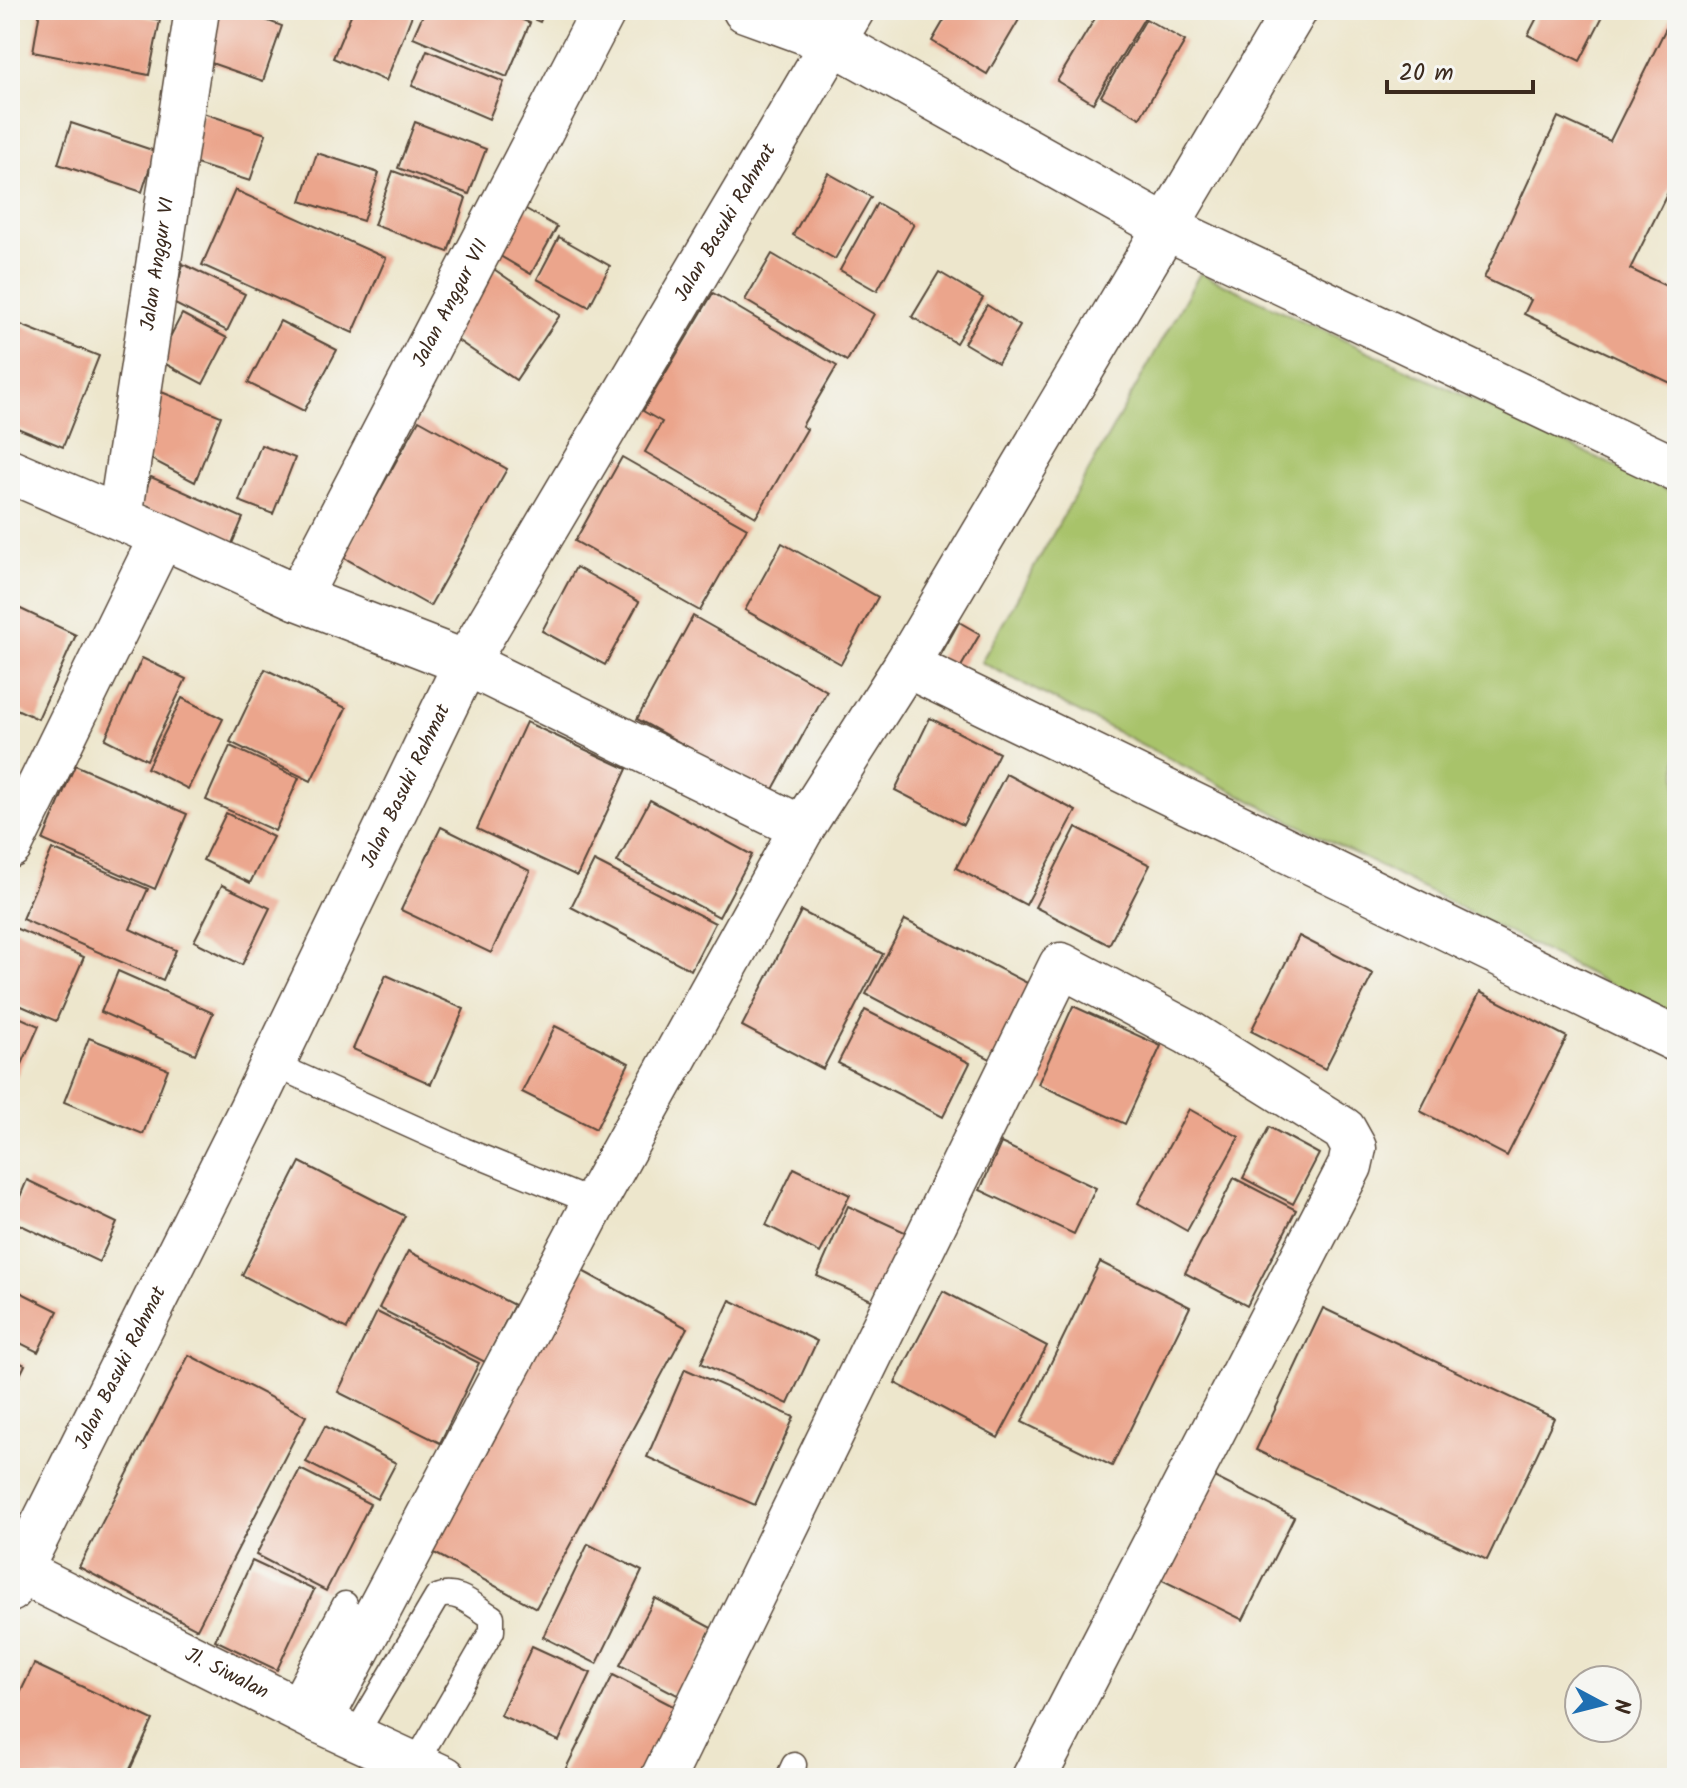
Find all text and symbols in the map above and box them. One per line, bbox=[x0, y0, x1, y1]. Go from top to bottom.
scale bar bbox=[1387, 44, 1533, 94]
text: 20 m bbox=[1399, 54, 1454, 93]
street label: Jalan Basuki Rahmat bbox=[667, 138, 785, 308]
street label: Jalan Anggur VI bbox=[133, 195, 184, 333]
street label: Jalan Anggur VII bbox=[405, 234, 498, 373]
street label: Jalan Basuki Rahmat bbox=[353, 699, 460, 874]
street label: Jalan Basuki Rahmat bbox=[67, 1281, 176, 1456]
street label: Jl. Siwalan bbox=[179, 1640, 274, 1709]
north arrow bbox=[1563, 1664, 1643, 1744]
text: N bbox=[1602, 1697, 1639, 1715]

